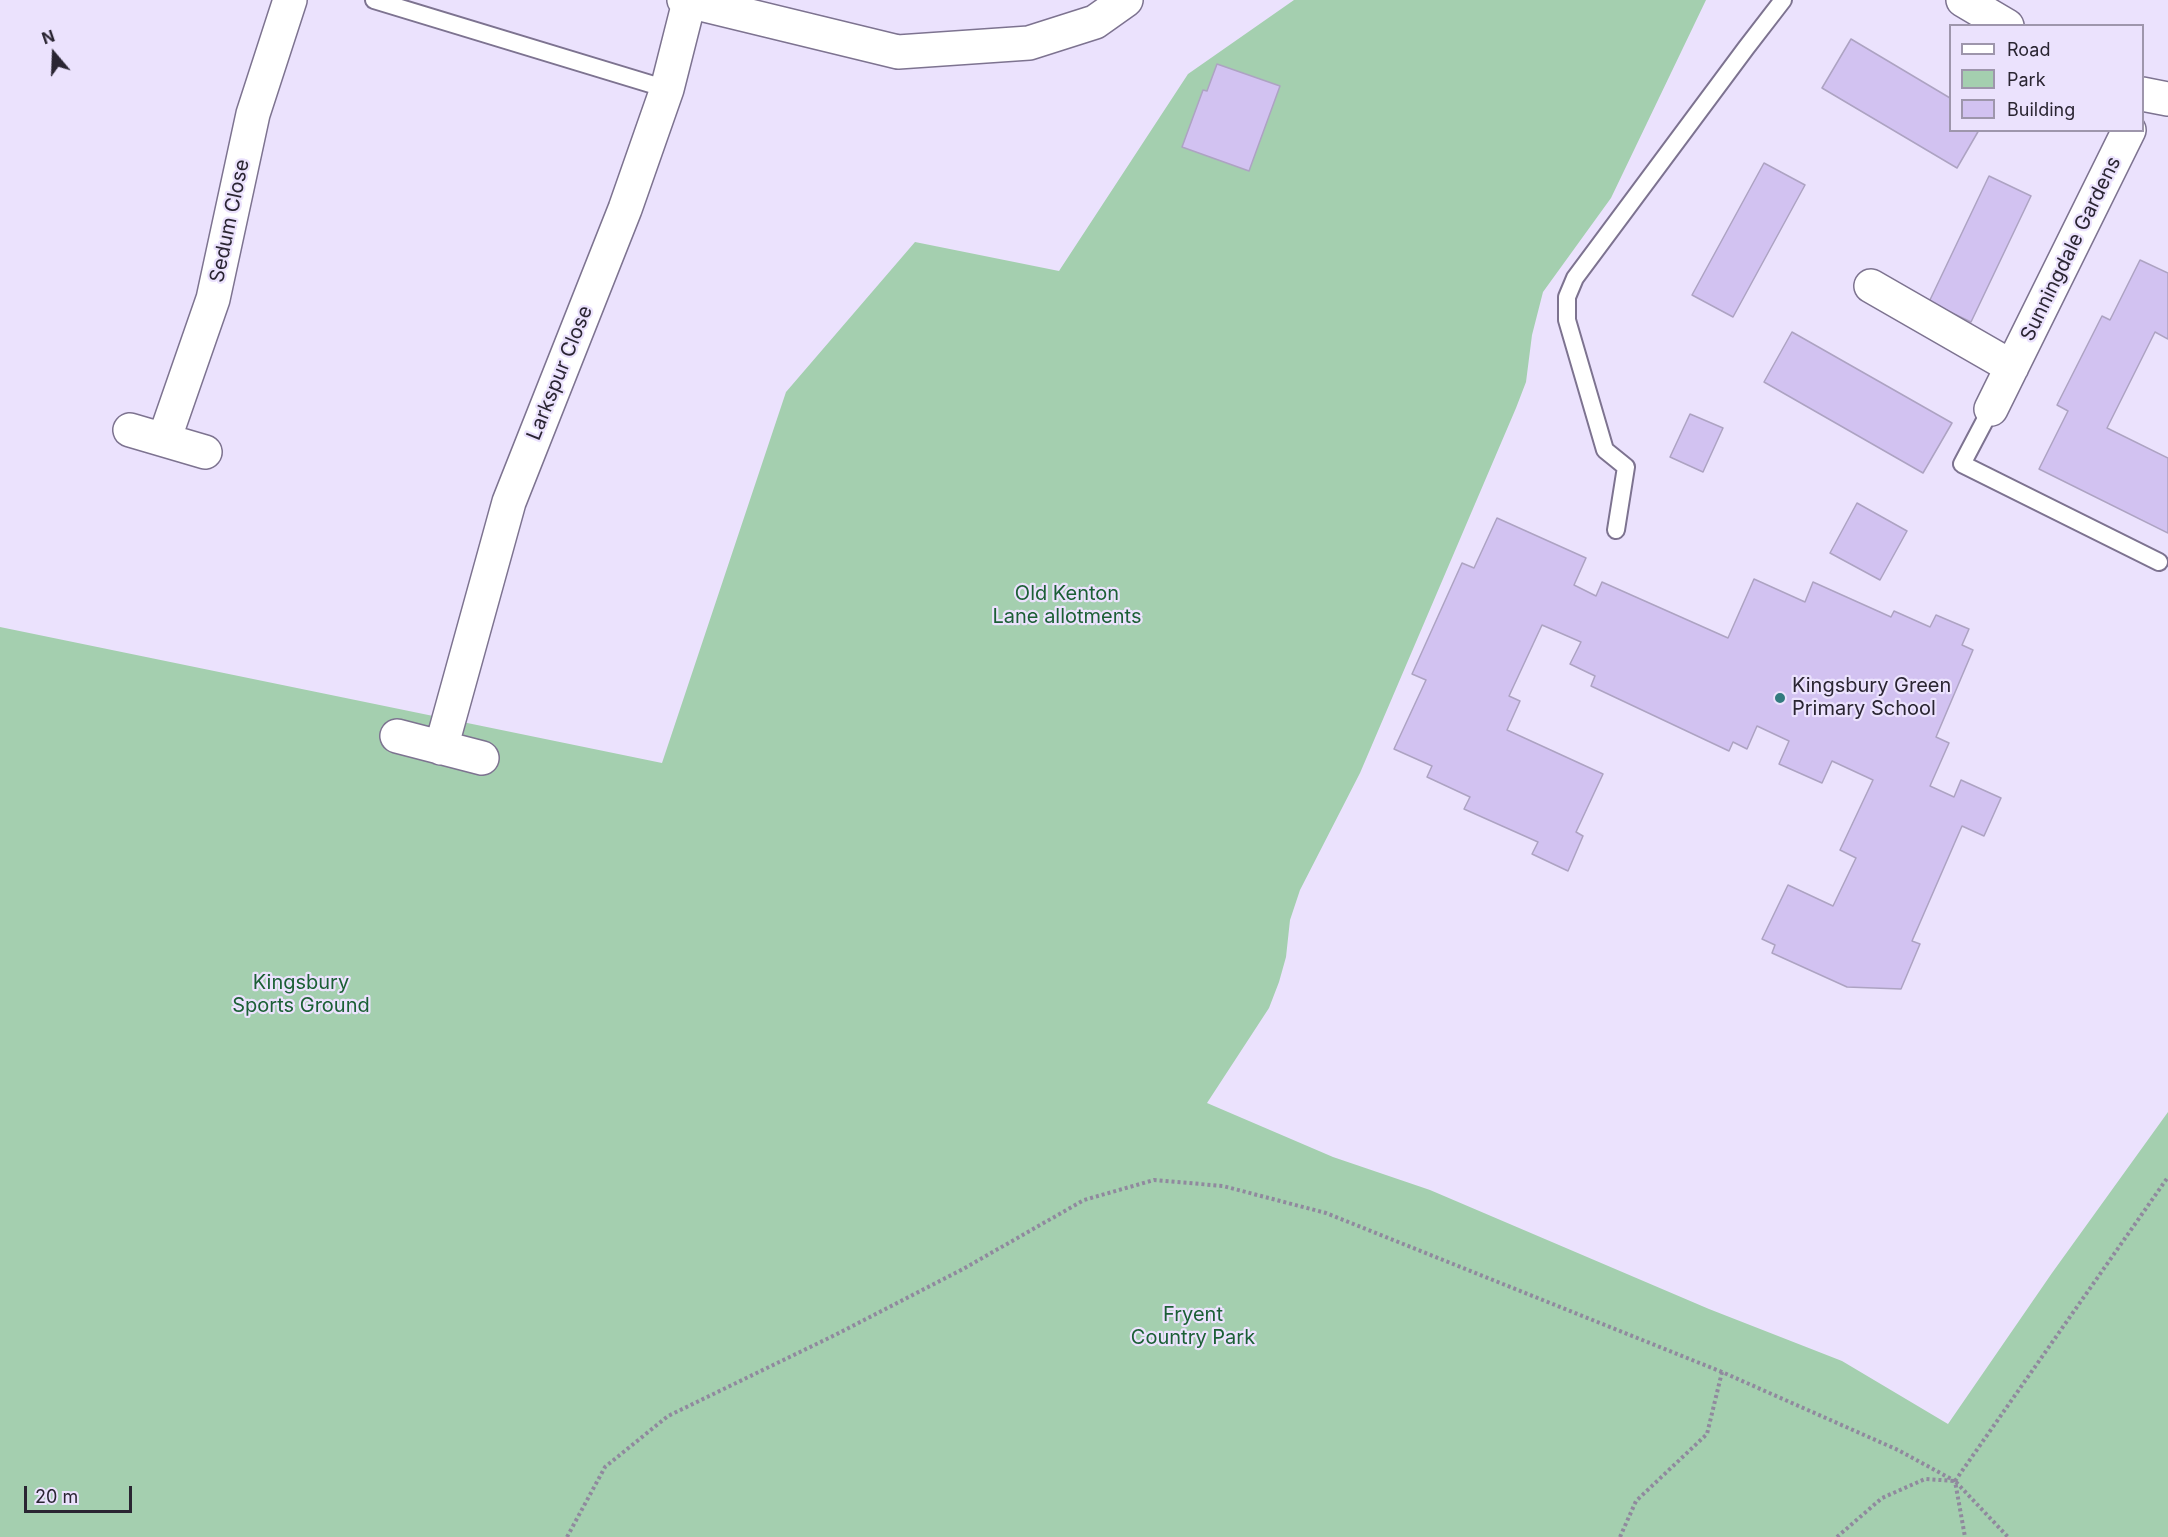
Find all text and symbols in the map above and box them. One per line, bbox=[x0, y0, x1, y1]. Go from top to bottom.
north arrow bbox=[24, 24, 84, 84]
legend bbox=[1949, 24, 2144, 132]
text: N bbox=[39, 26, 57, 48]
text: Road bbox=[2007, 39, 2050, 60]
text: Park bbox=[2007, 69, 2046, 90]
text: Building bbox=[2007, 99, 2075, 120]
street label: Sunningdale Gardens bbox=[2016, 153, 2126, 345]
street label: Sedum Close bbox=[205, 157, 255, 285]
street label: Larkspur Close bbox=[522, 302, 598, 444]
park label: Old Kenton Lane allotments bbox=[993, 582, 1141, 629]
place label: Kingsbury Green Primary School bbox=[1792, 674, 1951, 721]
marker: Kingsbury Green Primary School bbox=[1773, 691, 1787, 705]
park label: Kingsbury Sports Ground bbox=[232, 971, 370, 1018]
park label: Fryent Country Park bbox=[1131, 1303, 1255, 1350]
scale bar bbox=[27, 1474, 135, 1512]
text: 20 m bbox=[35, 1486, 78, 1507]

